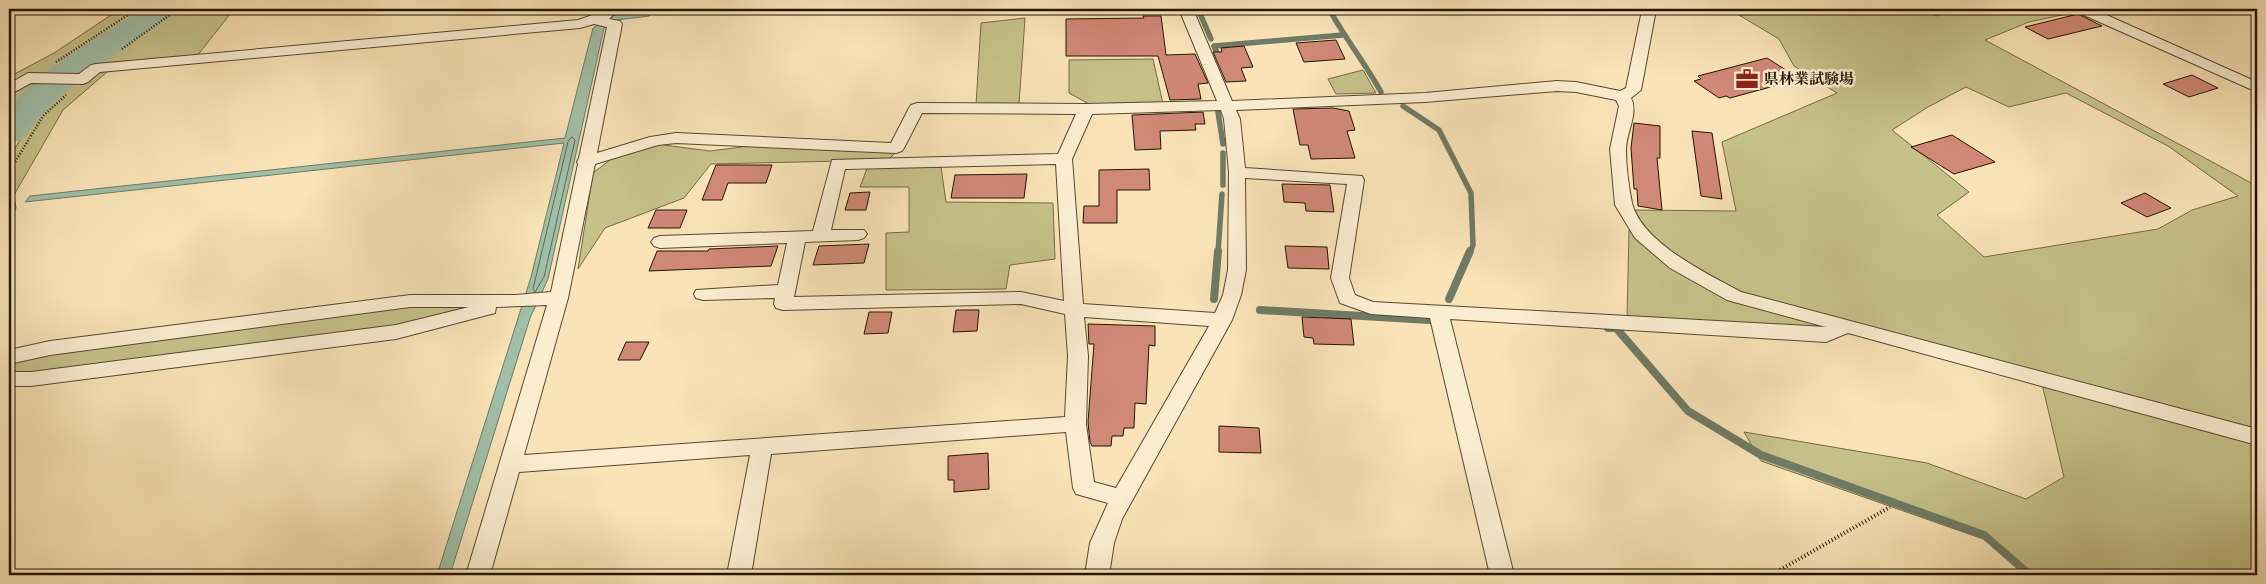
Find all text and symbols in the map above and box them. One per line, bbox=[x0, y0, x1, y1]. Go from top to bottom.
office icon: 県林業試験場 bbox=[1734, 66, 1760, 92]
place label: 県林業試験場 bbox=[1764, 69, 1854, 89]

